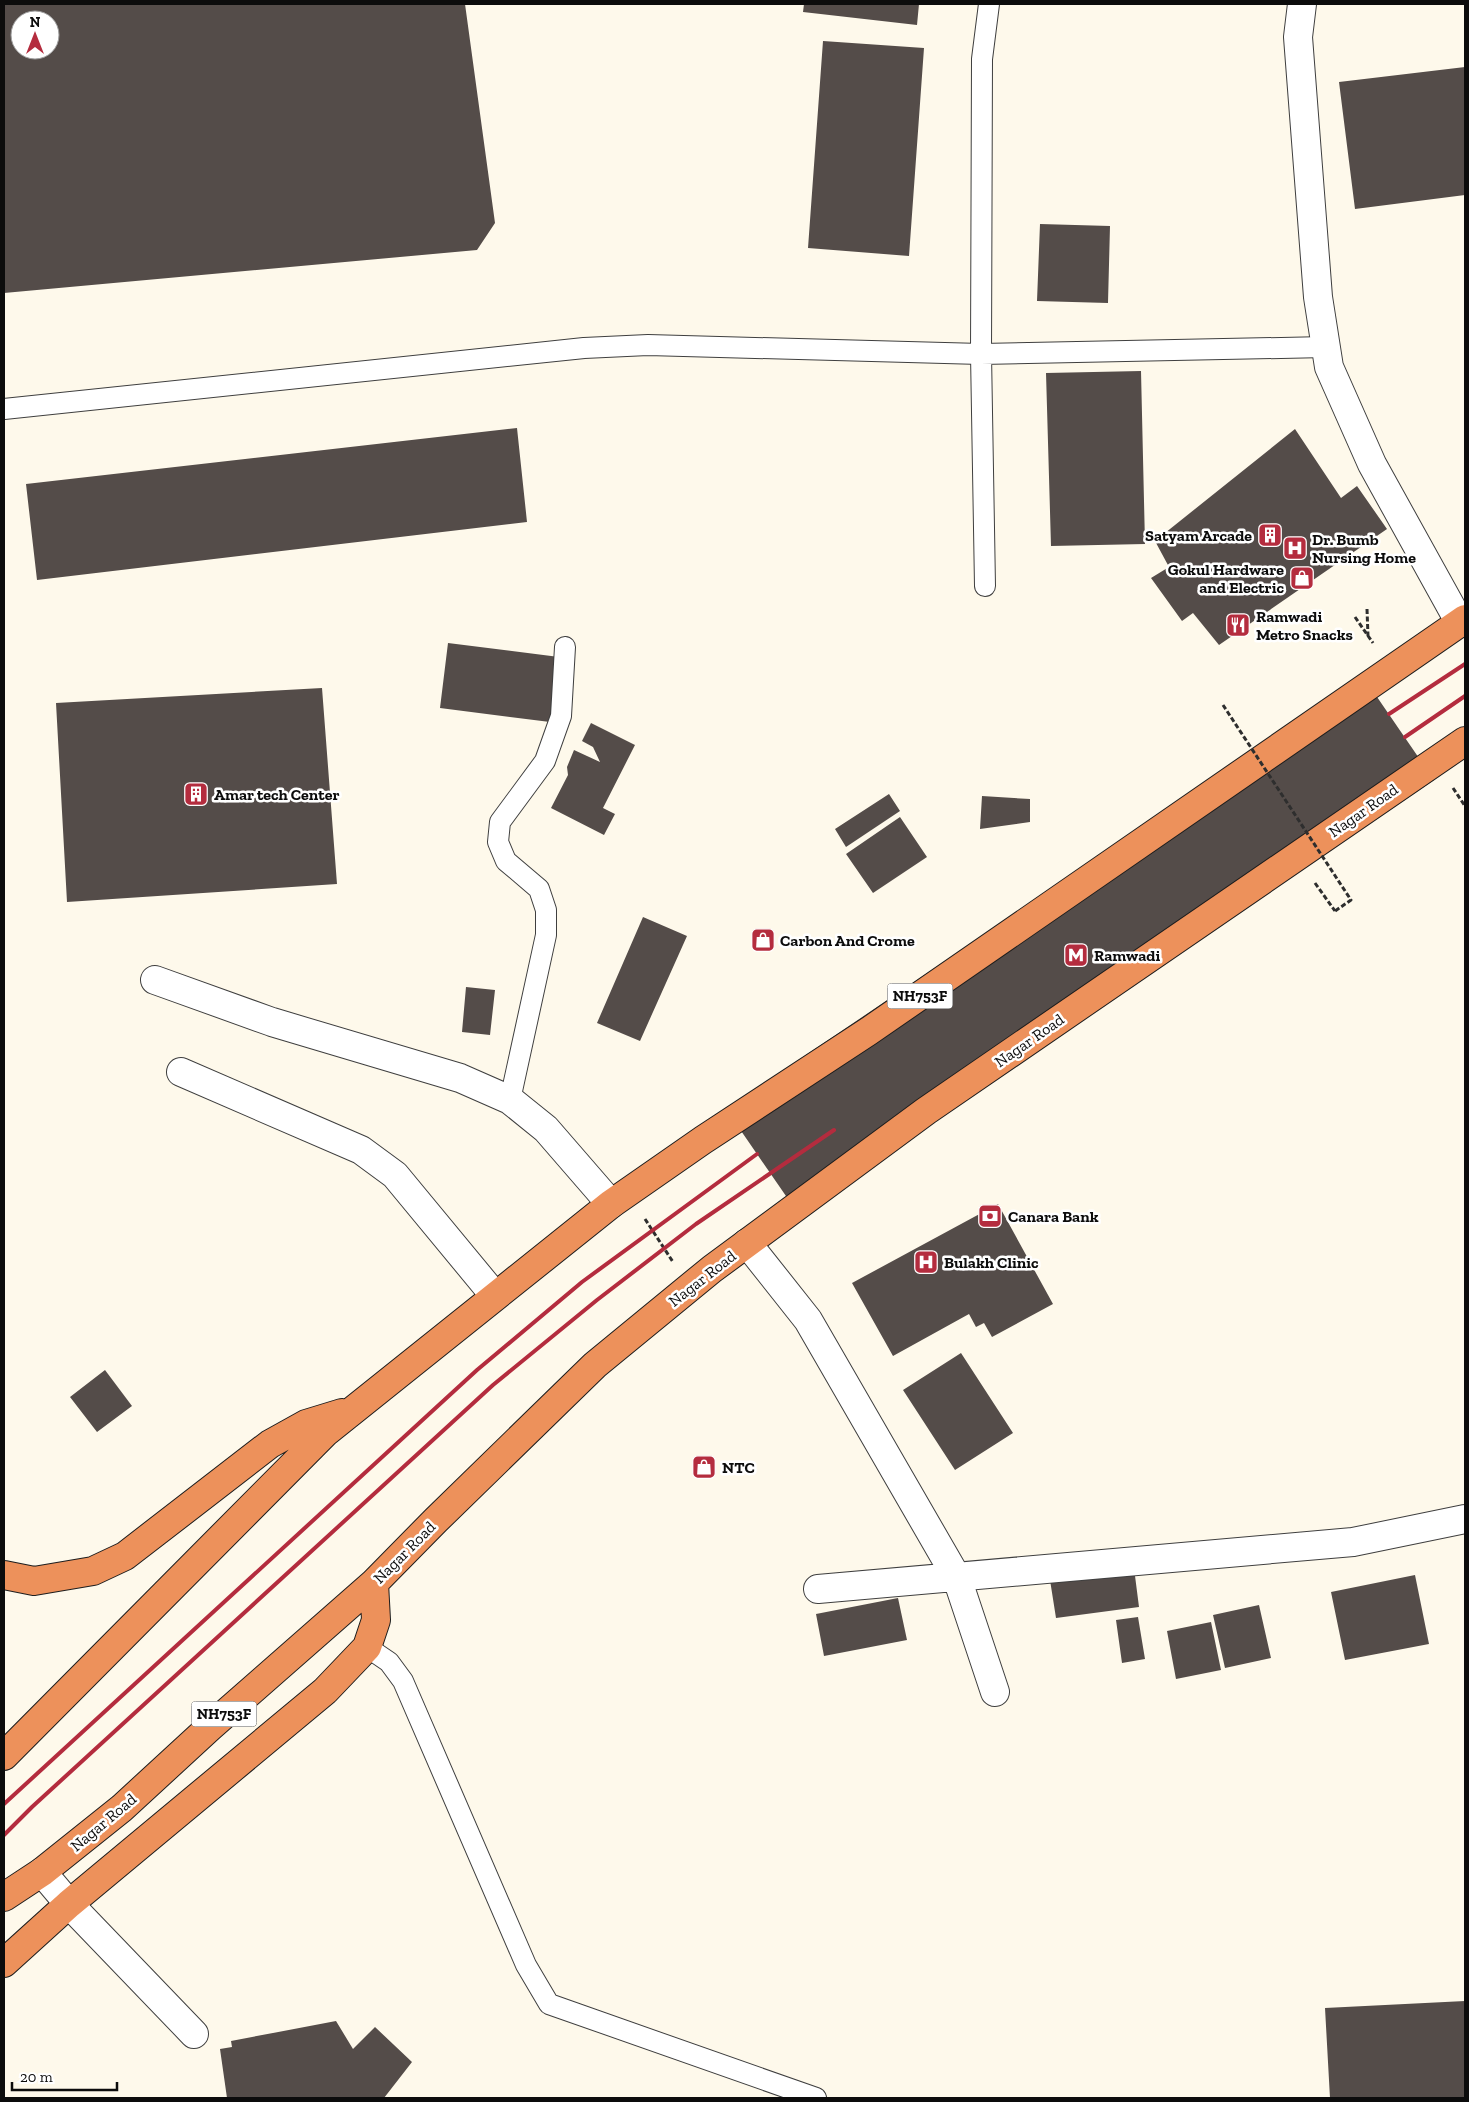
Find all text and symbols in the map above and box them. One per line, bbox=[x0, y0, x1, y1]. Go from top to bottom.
north arrow bbox=[10, 10, 60, 60]
text: N bbox=[30, 14, 41, 31]
building icon: Satyam Arcade bbox=[1257, 522, 1283, 548]
place label: Satyam Arcade bbox=[1145, 526, 1252, 545]
place label: Dr. Bumb Nursing Home bbox=[1312, 530, 1416, 567]
hospital icon: Dr. Bumb Nursing Home bbox=[1282, 535, 1308, 561]
place label: Gokul Hardware and Electric bbox=[1168, 560, 1284, 597]
shop icon: Gokul Hardware and Electric bbox=[1289, 565, 1315, 591]
place label: Ramwadi Metro Snacks bbox=[1256, 607, 1353, 644]
restaurant icon: Ramwadi Metro Snacks bbox=[1225, 612, 1251, 638]
street label: Nagar Road bbox=[1325, 780, 1402, 841]
building icon: Amar tech Center bbox=[183, 781, 209, 807]
place label: Amar tech Center bbox=[214, 785, 340, 804]
shop icon: Carbon And Crome bbox=[750, 927, 776, 953]
place label: Carbon And Crome bbox=[780, 931, 915, 950]
metro station icon: Ramwadi bbox=[1063, 942, 1089, 968]
place label: Ramwadi bbox=[1094, 946, 1160, 965]
road number: NH753F bbox=[888, 984, 952, 1008]
street label: Nagar Road bbox=[991, 1010, 1068, 1071]
bank icon: Canara Bank bbox=[977, 1203, 1003, 1229]
place label: Canara Bank bbox=[1008, 1207, 1099, 1226]
street label: Nagar Road bbox=[665, 1246, 740, 1311]
hospital icon: Bulakh Clinic bbox=[913, 1249, 939, 1275]
place label: Bulakh Clinic bbox=[944, 1253, 1039, 1272]
shop icon: NTC bbox=[691, 1454, 717, 1480]
place label: NTC bbox=[722, 1458, 755, 1477]
street label: Nagar Road bbox=[369, 1517, 440, 1587]
road number: NH753F bbox=[192, 1702, 256, 1726]
street label: Nagar Road bbox=[67, 1789, 140, 1855]
scale bar bbox=[12, 2060, 118, 2092]
text: 20 m bbox=[20, 2068, 53, 2086]

